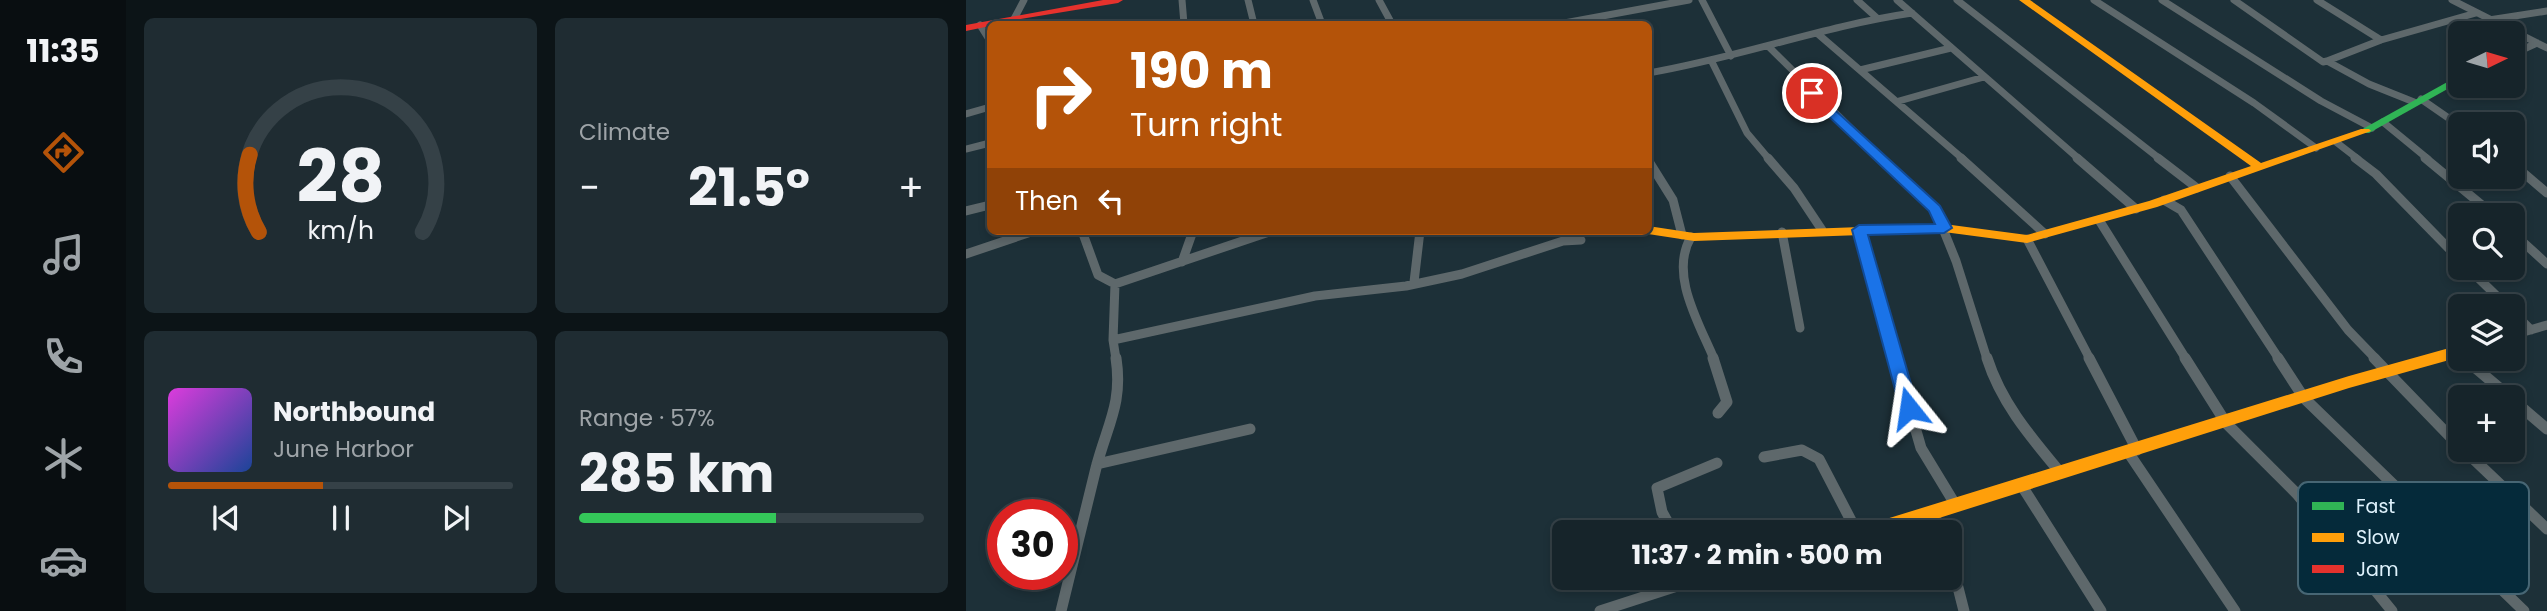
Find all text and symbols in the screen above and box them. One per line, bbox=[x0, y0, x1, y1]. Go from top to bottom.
north arrow bbox=[2448, 21, 2525, 98]
map controls bbox=[2448, 21, 2525, 462]
text: 11:35 bbox=[26, 28, 100, 73]
text: 190 m bbox=[1130, 37, 1273, 105]
icon: right bbox=[1015, 49, 1106, 140]
pin bbox=[1782, 63, 1842, 123]
icon: arrive bbox=[1793, 74, 1831, 112]
text: Turn right bbox=[1130, 102, 1282, 147]
button: sound bbox=[2448, 112, 2525, 189]
text: Climate bbox=[579, 116, 670, 148]
text: 28 bbox=[296, 126, 385, 227]
icon: directions bbox=[39, 128, 88, 177]
text: 21.5° bbox=[688, 151, 810, 224]
text: − bbox=[579, 161, 600, 214]
text: + bbox=[898, 161, 924, 214]
icon: left bbox=[1092, 182, 1130, 220]
text: Then bbox=[1015, 183, 1078, 219]
button: search bbox=[2448, 203, 2525, 280]
text: km/h bbox=[307, 212, 374, 247]
icon: music bbox=[39, 230, 88, 279]
button: layers bbox=[2448, 294, 2525, 371]
icon: phone bbox=[39, 332, 88, 381]
position arrow bbox=[1872, 371, 1946, 445]
button: + bbox=[2448, 385, 2525, 462]
text: Northbound bbox=[273, 394, 435, 430]
text: Range · 57% bbox=[579, 402, 715, 434]
text: June Harbor bbox=[273, 433, 414, 465]
icon: climate bbox=[39, 434, 88, 483]
text: 285 km bbox=[579, 437, 774, 510]
legend bbox=[2298, 482, 2529, 594]
text: Fast bbox=[2356, 493, 2395, 520]
icon: previous bbox=[207, 499, 245, 537]
icon: pause bbox=[322, 499, 360, 537]
icon: next bbox=[437, 499, 475, 537]
speed limit sign: 30 bbox=[987, 499, 1078, 590]
text: Slow bbox=[2356, 524, 2400, 551]
icon: car bbox=[39, 536, 88, 585]
text: 11:37 · 2 min · 500 m bbox=[1631, 537, 1883, 573]
text: Jam bbox=[2356, 556, 2398, 583]

